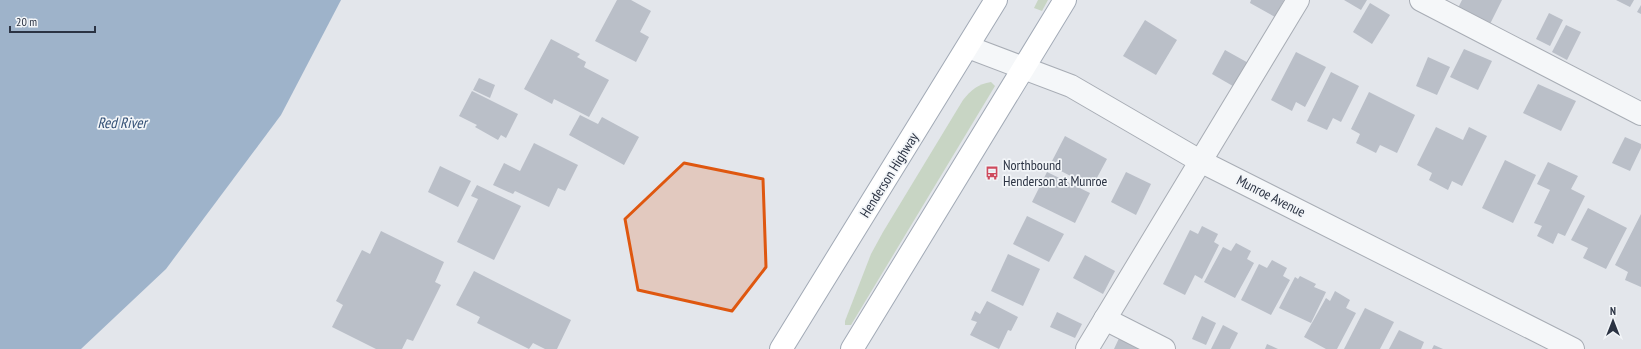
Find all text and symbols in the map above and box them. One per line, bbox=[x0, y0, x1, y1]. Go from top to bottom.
scale bar bbox=[10, 8, 95, 34]
text: 20 m bbox=[16, 14, 37, 29]
water label: Red River bbox=[97, 113, 148, 132]
street label: Henderson Highway bbox=[856, 129, 923, 221]
place label: Northbound Henderson at Munroe bbox=[1003, 156, 1107, 190]
bus stop icon: Northbound Henderson at Munroe bbox=[984, 165, 1000, 181]
street label: Munroe Avenue bbox=[1234, 171, 1309, 221]
north arrow bbox=[1593, 301, 1633, 341]
text: N bbox=[1610, 304, 1616, 318]

